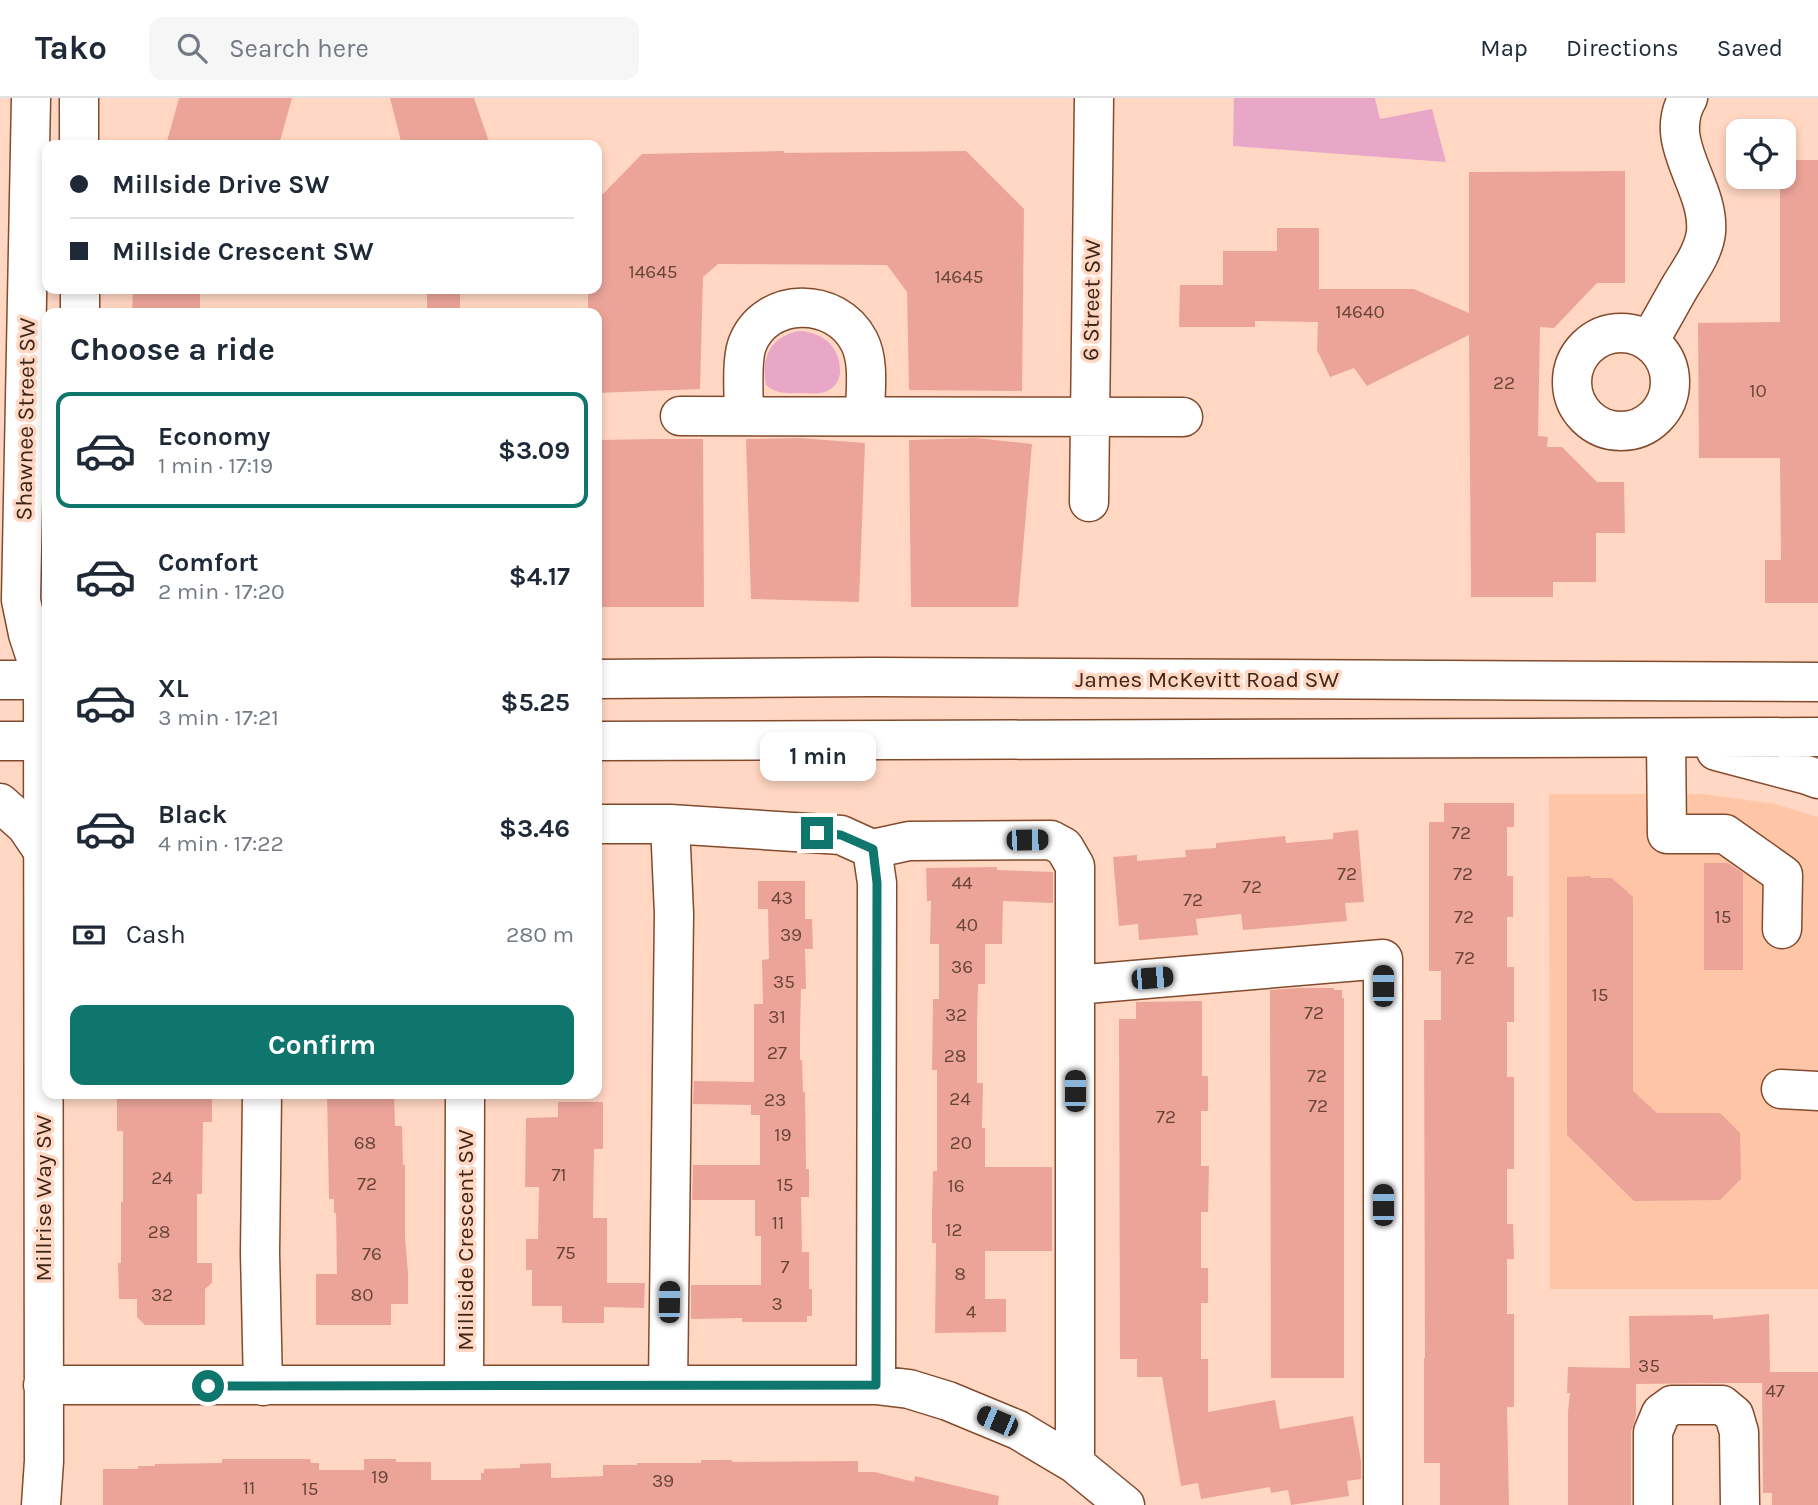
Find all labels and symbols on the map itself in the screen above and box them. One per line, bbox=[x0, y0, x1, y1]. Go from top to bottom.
street label: 6 Street SW bbox=[1077, 239, 1106, 361]
house number: 14645 bbox=[628, 261, 678, 283]
house number: 14645 bbox=[934, 266, 984, 288]
house number: 14640 bbox=[1335, 301, 1385, 323]
street label: Shawnee Street SW bbox=[10, 317, 41, 521]
house number: 22 bbox=[1493, 372, 1515, 394]
house number: 10 bbox=[1749, 380, 1767, 402]
street label: James McKevitt Road SW bbox=[1075, 666, 1339, 693]
callout: 1 min bbox=[759, 732, 875, 780]
route end bbox=[801, 817, 833, 849]
house number: 72 bbox=[1451, 822, 1471, 844]
car bbox=[1006, 829, 1049, 851]
house number: 72 bbox=[1337, 863, 1357, 885]
house number: 72 bbox=[1453, 863, 1473, 885]
house number: 44 bbox=[951, 872, 973, 894]
house number: 72 bbox=[1242, 876, 1262, 898]
house number: 43 bbox=[771, 887, 793, 909]
house number: 72 bbox=[1183, 889, 1203, 911]
house number: 72 bbox=[1454, 906, 1474, 928]
house number: 15 bbox=[1714, 906, 1732, 928]
house number: 40 bbox=[956, 914, 978, 936]
house number: 39 bbox=[780, 924, 802, 946]
house number: 72 bbox=[1455, 947, 1475, 969]
house number: 36 bbox=[951, 956, 973, 978]
car bbox=[1373, 965, 1394, 1007]
car bbox=[1131, 966, 1174, 990]
house number: 35 bbox=[773, 971, 795, 993]
house number: 15 bbox=[1591, 984, 1609, 1006]
house number: 72 bbox=[1304, 1002, 1324, 1024]
house number: 32 bbox=[945, 1004, 967, 1026]
house number: 31 bbox=[768, 1006, 786, 1028]
house number: 27 bbox=[767, 1042, 787, 1064]
house number: 28 bbox=[944, 1045, 966, 1067]
house number: 72 bbox=[1307, 1065, 1327, 1087]
car bbox=[1065, 1070, 1086, 1112]
house number: 24 bbox=[949, 1088, 971, 1110]
house number: 23 bbox=[764, 1089, 786, 1111]
house number: 72 bbox=[1308, 1095, 1328, 1117]
house number: 72 bbox=[1156, 1106, 1176, 1128]
street label: Millrise Way SW bbox=[30, 1114, 57, 1281]
house number: 19 bbox=[774, 1124, 792, 1146]
street label: Millside Crescent SW bbox=[452, 1129, 479, 1351]
house number: 68 bbox=[354, 1132, 376, 1154]
house number: 20 bbox=[950, 1132, 972, 1154]
house number: 71 bbox=[551, 1164, 567, 1186]
house number: 24 bbox=[151, 1167, 173, 1189]
house number: 72 bbox=[357, 1173, 377, 1195]
house number: 15 bbox=[776, 1174, 794, 1196]
house number: 16 bbox=[947, 1175, 965, 1197]
car bbox=[1373, 1184, 1394, 1226]
house number: 11 bbox=[772, 1212, 784, 1234]
house number: 12 bbox=[945, 1219, 963, 1241]
house number: 28 bbox=[148, 1221, 170, 1243]
house number: 75 bbox=[556, 1242, 576, 1264]
house number: 76 bbox=[362, 1243, 382, 1265]
house number: 7 bbox=[781, 1256, 790, 1278]
house number: 8 bbox=[954, 1263, 966, 1285]
car bbox=[659, 1281, 680, 1323]
house number: 32 bbox=[151, 1284, 173, 1306]
house number: 80 bbox=[351, 1284, 373, 1306]
house number: 3 bbox=[771, 1293, 783, 1315]
house number: 4 bbox=[966, 1301, 977, 1323]
house number: 35 bbox=[1638, 1355, 1660, 1377]
route start bbox=[192, 1370, 224, 1402]
house number: 47 bbox=[1765, 1380, 1785, 1402]
car bbox=[974, 1403, 1021, 1439]
house number: 19 bbox=[371, 1466, 389, 1488]
house number: 39 bbox=[652, 1470, 674, 1492]
house number: 11 bbox=[243, 1477, 255, 1499]
house number: 15 bbox=[301, 1478, 319, 1500]

